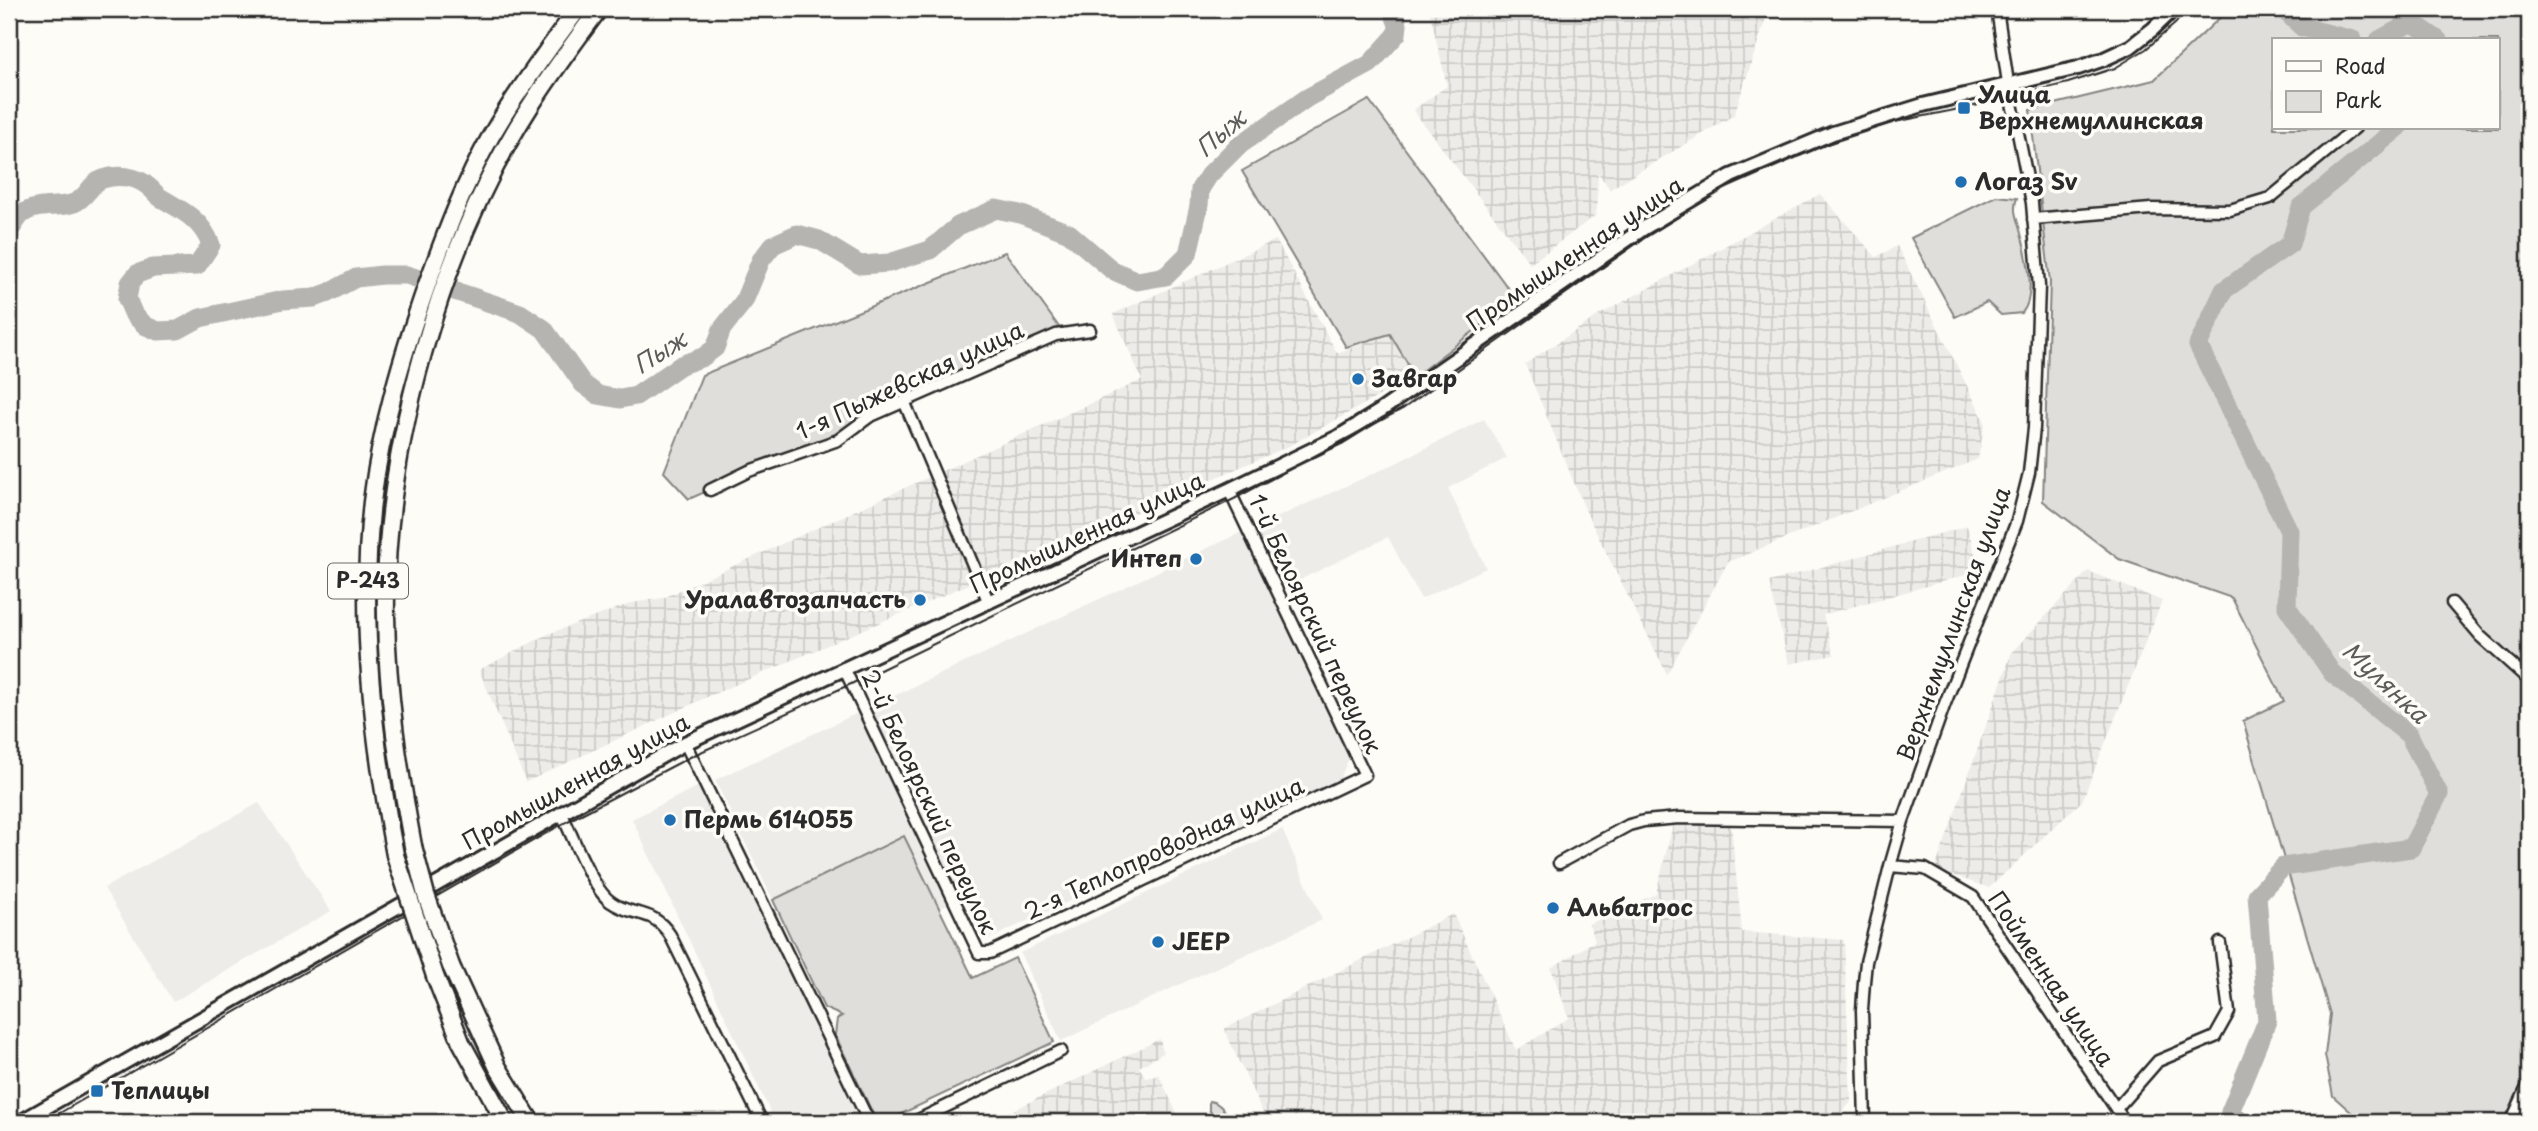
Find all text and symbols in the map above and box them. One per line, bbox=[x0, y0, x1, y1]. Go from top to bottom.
legend bbox=[2272, 38, 2500, 130]
text: Road bbox=[2335, 49, 2386, 81]
place label: Улица Верхнемуллинская bbox=[1977, 76, 2204, 137]
text: Park bbox=[2335, 83, 2382, 115]
water label: Пыж bbox=[1187, 98, 1255, 165]
marker: Улица Верхнемуллинская bbox=[1956, 100, 1972, 116]
place label: Логаз Sv bbox=[1975, 163, 2078, 198]
street label: Промышленная улица bbox=[1459, 167, 1690, 339]
marker: Логаз Sv bbox=[1953, 174, 1969, 190]
street label: 1-я Пыжевская улица bbox=[790, 311, 1030, 448]
water label: Пыж bbox=[625, 319, 695, 382]
place label: Завгар bbox=[1371, 360, 1457, 395]
marker: Завгар bbox=[1350, 371, 1366, 387]
street label: Промышленная улица bbox=[963, 462, 1210, 601]
street label: Верхнемуллинская улица bbox=[1887, 481, 2019, 766]
street label: 1-й Белоярский переулок bbox=[1241, 488, 1392, 759]
place label: Интеп bbox=[1111, 540, 1182, 575]
marker: Интеп bbox=[1188, 551, 1204, 567]
road number: Р-243 bbox=[328, 564, 408, 598]
place label: Уралавтозапчасть bbox=[684, 581, 906, 616]
marker: Уралавтозапчасть bbox=[912, 592, 928, 608]
water label: Мулянка bbox=[2335, 632, 2438, 732]
street label: 2-й Белоярский переулок bbox=[853, 663, 1007, 940]
street label: Промышленная улица bbox=[455, 703, 696, 858]
street label: 2-я Теплопроводная улица bbox=[1018, 767, 1310, 928]
place label: Пермь 614055 bbox=[684, 801, 854, 836]
marker: Пермь 614055 bbox=[662, 812, 678, 828]
street label: Пойменная улица bbox=[1980, 883, 2124, 1073]
place label: Альбатрос bbox=[1567, 889, 1693, 924]
marker: Альбатрос bbox=[1545, 900, 1561, 916]
place label: JEEP bbox=[1172, 923, 1230, 958]
marker: JEEP bbox=[1150, 934, 1166, 950]
place label: Теплицы bbox=[111, 1072, 210, 1107]
marker: Теплицы bbox=[89, 1083, 105, 1099]

